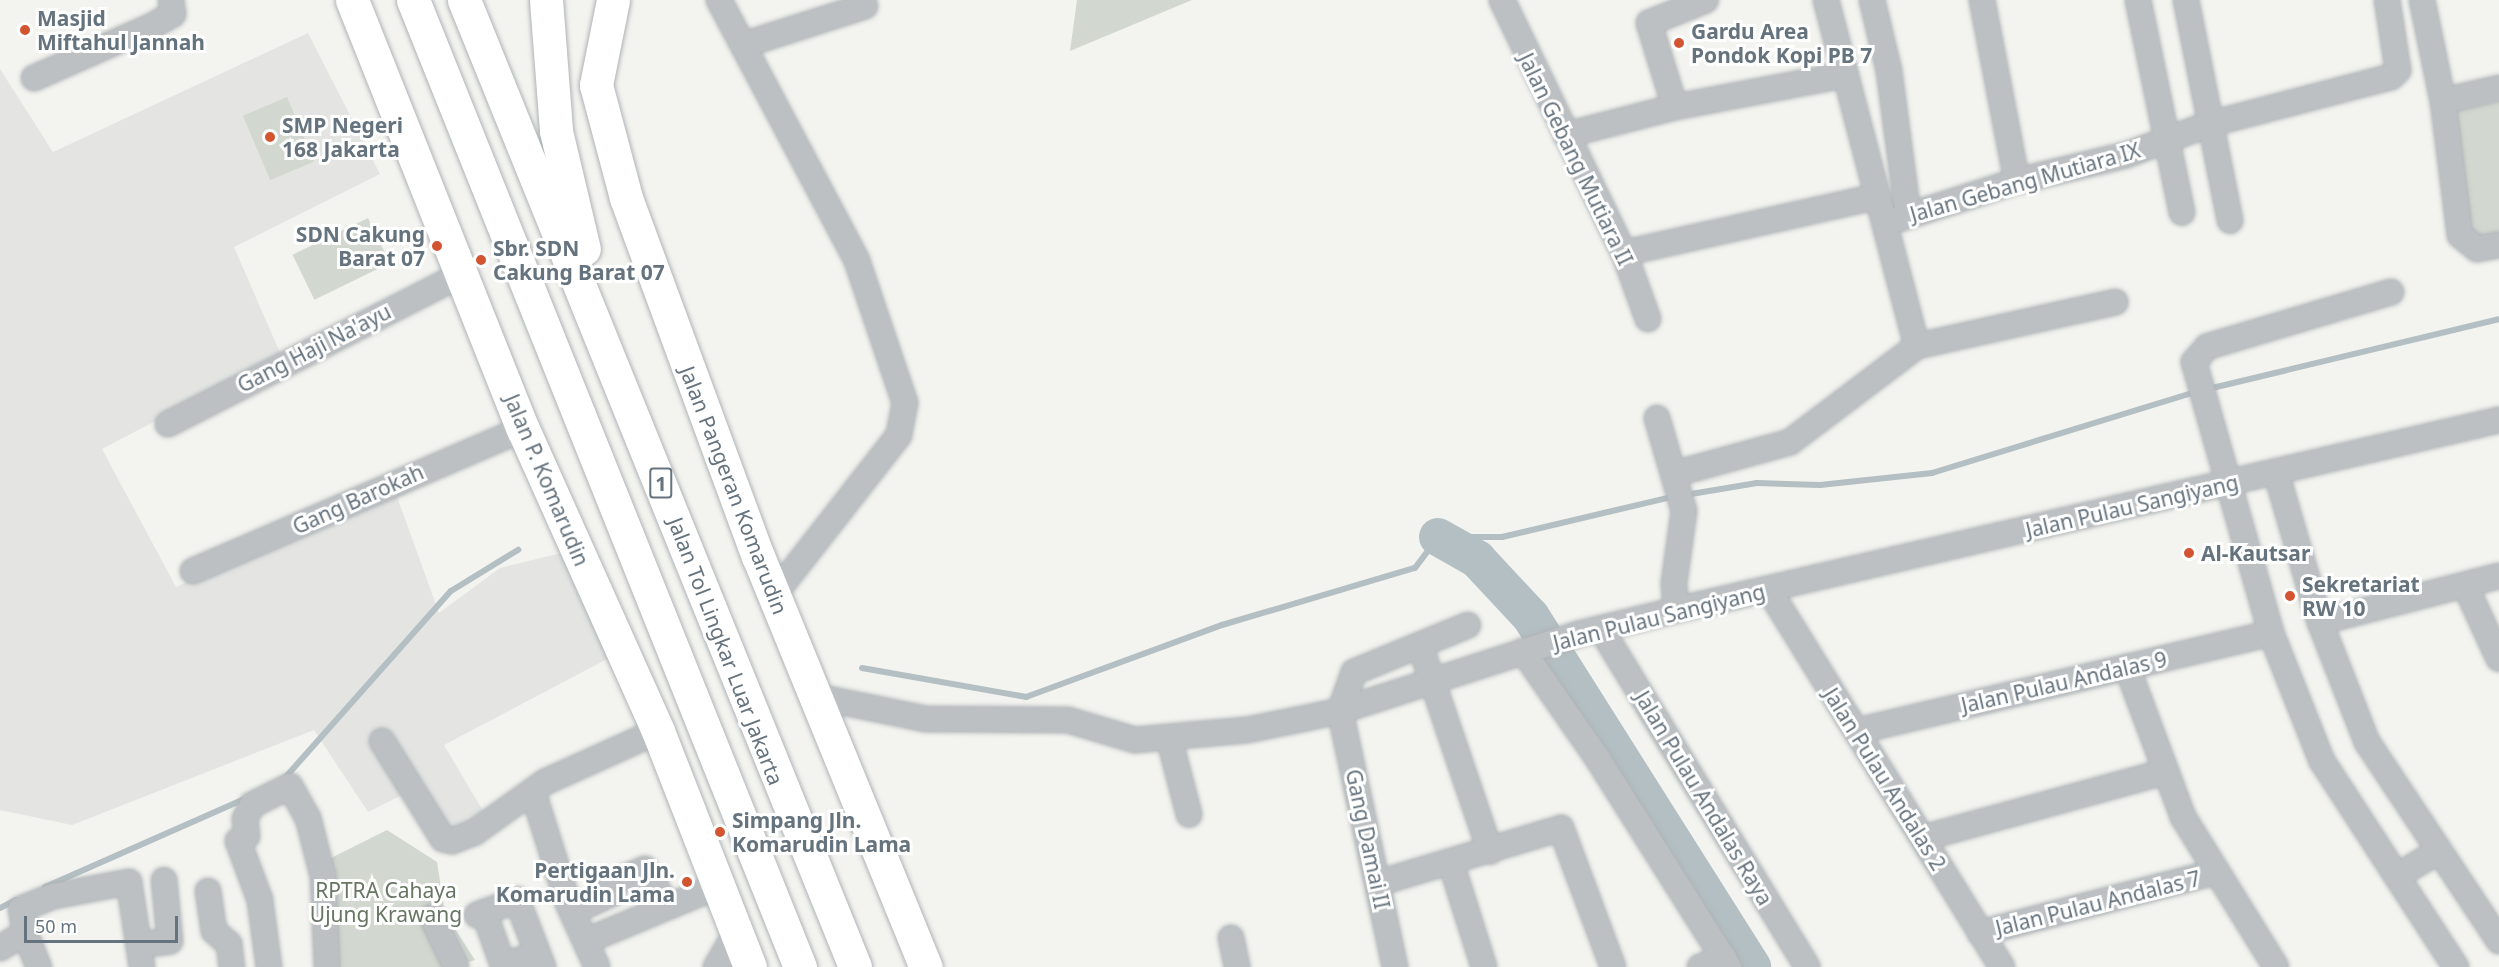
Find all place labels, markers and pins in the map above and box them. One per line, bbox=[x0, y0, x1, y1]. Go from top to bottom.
place label: Masjid Miftahul Jannah bbox=[37, 5, 205, 55]
place label: Gardu Area Pondok Kopi PB 7 bbox=[1691, 18, 1872, 68]
marker: Masjid Miftahul Jannah bbox=[18, 23, 32, 37]
marker: Gardu Area Pondok Kopi PB 7 bbox=[1672, 36, 1686, 50]
place label: SMP Negeri 168 Jakarta bbox=[282, 112, 403, 162]
marker: SMP Negeri 168 Jakarta bbox=[263, 130, 277, 144]
place label: SDN Cakung Barat 07 bbox=[296, 221, 425, 271]
place label: Sbr. SDN Cakung Barat 07 bbox=[493, 235, 665, 285]
marker: SDN Cakung Barat 07 bbox=[430, 239, 444, 253]
marker: Sbr. SDN Cakung Barat 07 bbox=[474, 253, 488, 267]
place label: Al-Kautsar bbox=[2201, 540, 2310, 566]
marker: Al-Kautsar bbox=[2182, 546, 2196, 560]
place label: Sekretariat RW 10 bbox=[2302, 571, 2420, 621]
marker: Sekretariat RW 10 bbox=[2283, 589, 2297, 603]
place label: Simpang Jln. Komarudin Lama bbox=[732, 807, 911, 857]
marker: Simpang Jln. Komarudin Lama bbox=[713, 825, 727, 839]
place label: Pertigaan Jln. Komarudin Lama bbox=[496, 857, 675, 907]
marker: Pertigaan Jln. Komarudin Lama bbox=[680, 875, 694, 889]

